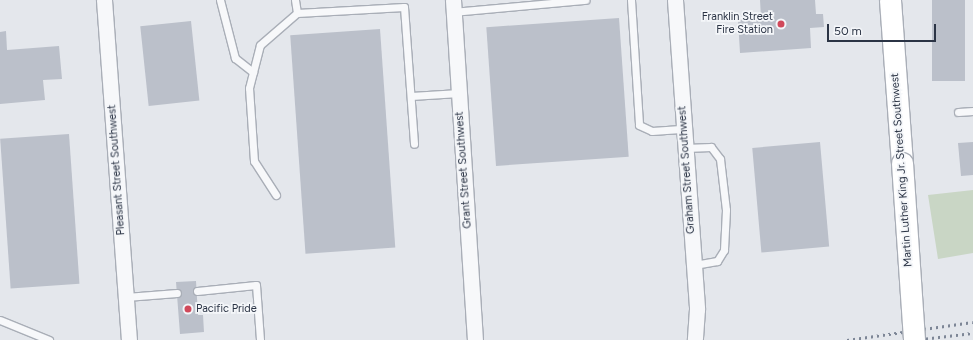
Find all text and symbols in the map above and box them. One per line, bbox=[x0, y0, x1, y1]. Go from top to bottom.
place label: Franklin Street Fire Station bbox=[702, 11, 773, 37]
scale bar bbox=[829, 16, 938, 42]
marker: Franklin Street Fire Station bbox=[776, 19, 786, 29]
text: 50 m bbox=[834, 24, 862, 38]
street label: Martin Luther King Jr. Street Southwest bbox=[889, 73, 915, 267]
street label: Pleasant Street Southwest bbox=[106, 104, 128, 236]
street label: Graham Street Southwest bbox=[676, 106, 698, 234]
street label: Grant Street Southwest bbox=[453, 111, 475, 229]
place label: Pacific Pride bbox=[196, 302, 257, 316]
marker: Pacific Pride bbox=[183, 304, 193, 314]

